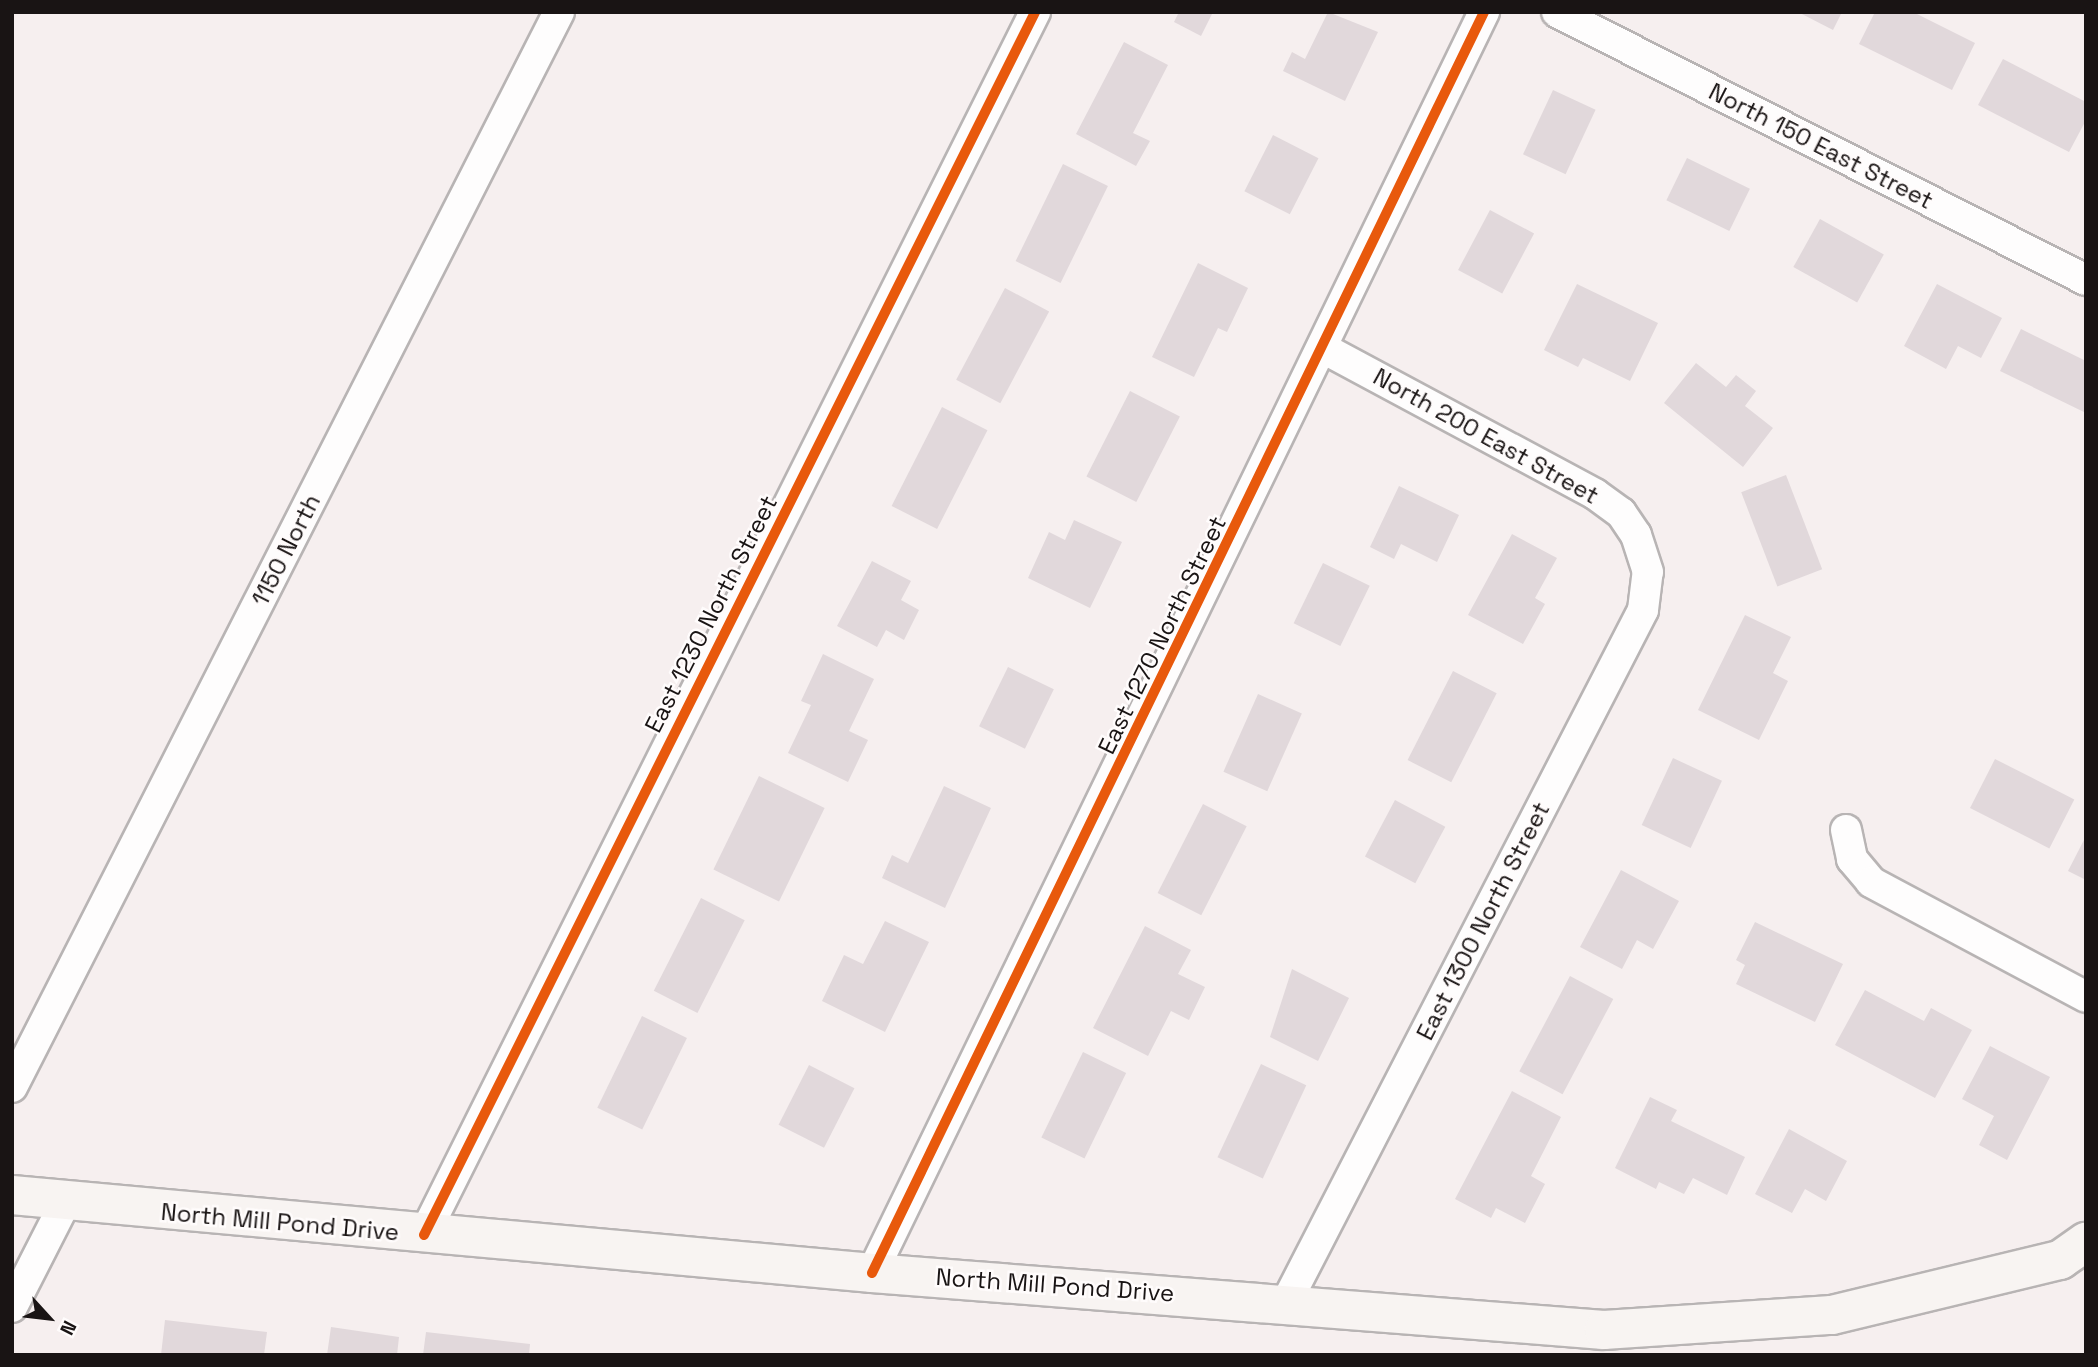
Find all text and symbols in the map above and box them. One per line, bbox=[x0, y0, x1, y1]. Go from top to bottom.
street label: North 150 East Street bbox=[1704, 77, 1938, 215]
street label: North 200 East Street bbox=[1368, 362, 1604, 510]
street label: 1150 North bbox=[246, 489, 326, 611]
street label: East 1230 North Street bbox=[639, 491, 783, 737]
street label: East 1270 North Street bbox=[1092, 511, 1232, 759]
street label: East 1300 North Street bbox=[1410, 797, 1556, 1045]
street label: North Mill Pond Drive bbox=[160, 1197, 400, 1247]
street label: North Mill Pond Drive bbox=[935, 1262, 1175, 1308]
north arrow bbox=[14, 1283, 84, 1353]
text: N bbox=[54, 1316, 82, 1339]

